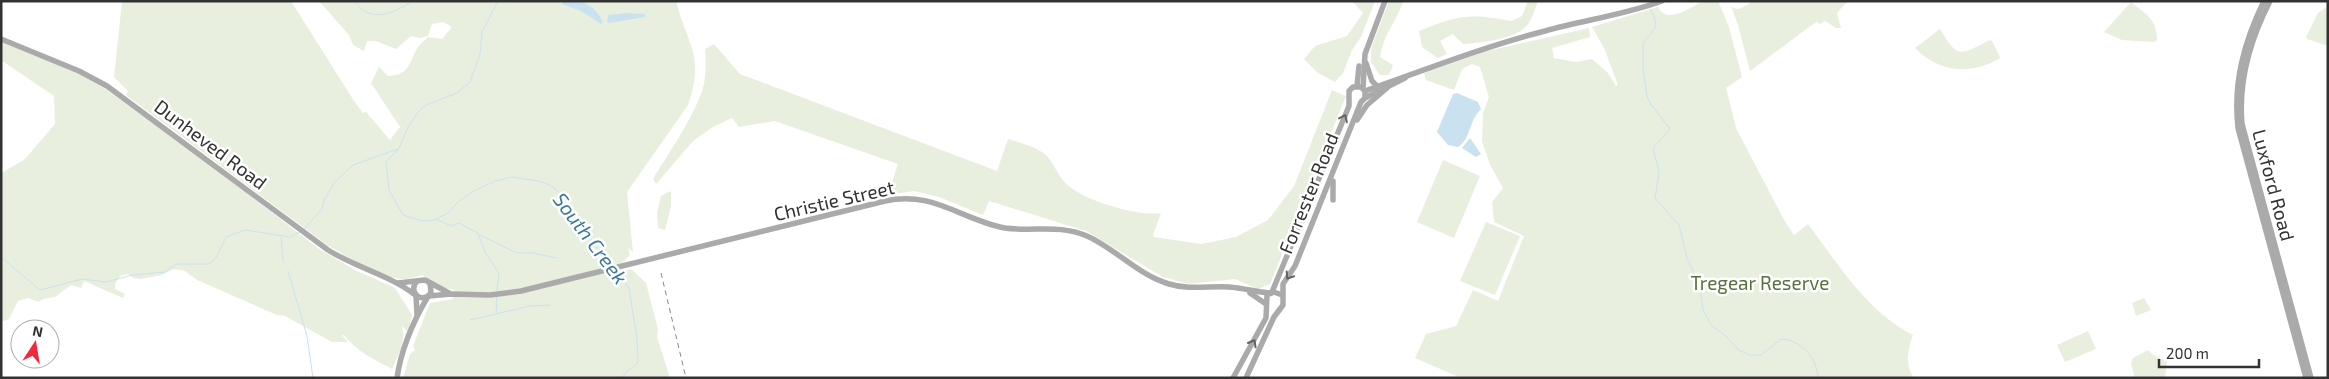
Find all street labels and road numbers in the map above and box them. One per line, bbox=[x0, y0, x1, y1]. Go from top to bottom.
street label: Dunheved Road bbox=[150, 94, 272, 194]
street label: Luxford Road bbox=[2248, 127, 2300, 243]
street label: Forrester Road bbox=[1273, 129, 1343, 257]
street label: Christie Street bbox=[771, 175, 897, 225]

